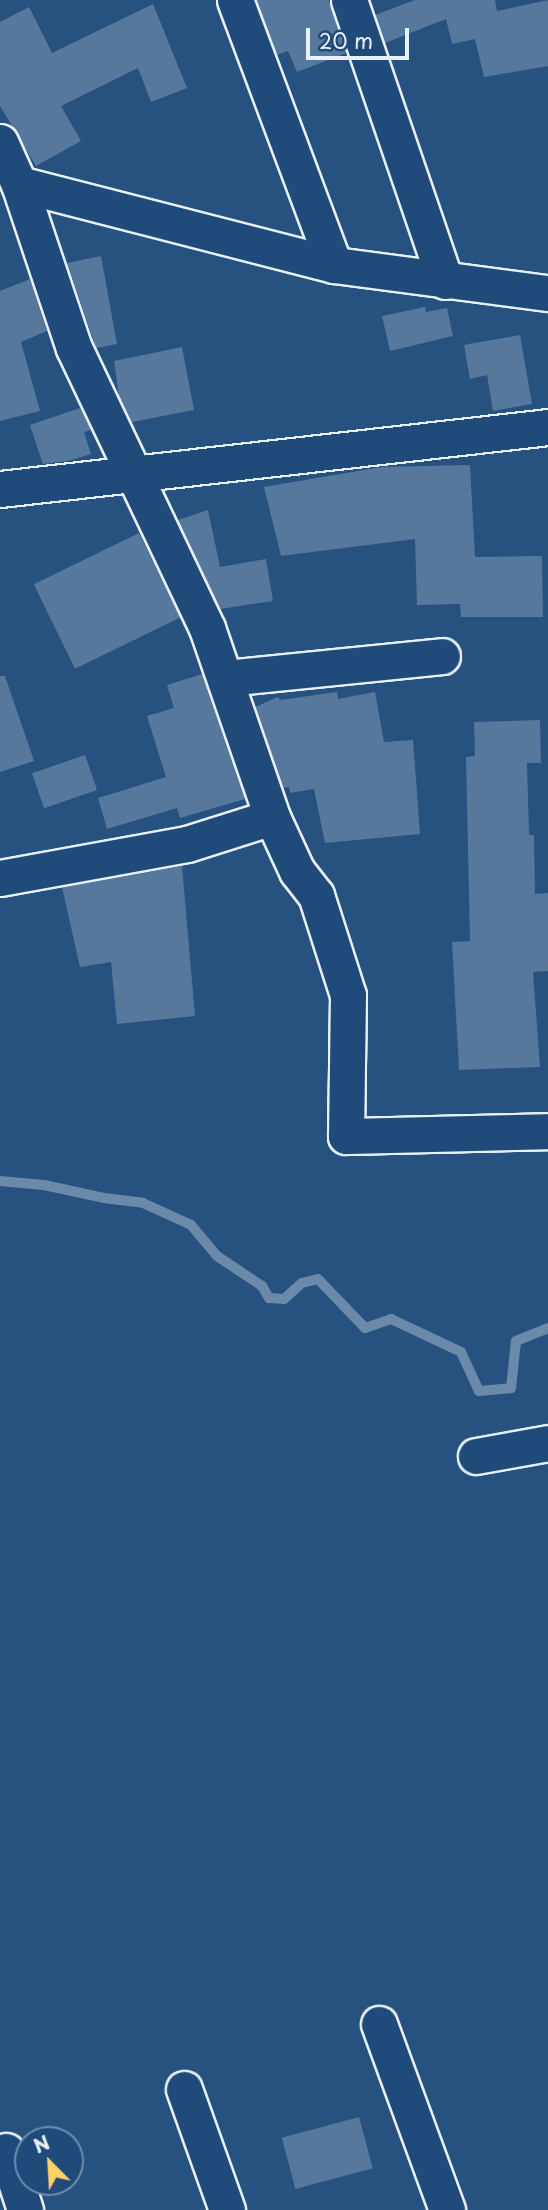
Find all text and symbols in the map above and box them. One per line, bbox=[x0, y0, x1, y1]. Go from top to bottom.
scale bar bbox=[310, 14, 413, 58]
text: 20 m bbox=[319, 24, 373, 56]
north arrow bbox=[14, 2126, 84, 2196]
text: N bbox=[29, 2128, 54, 2159]

